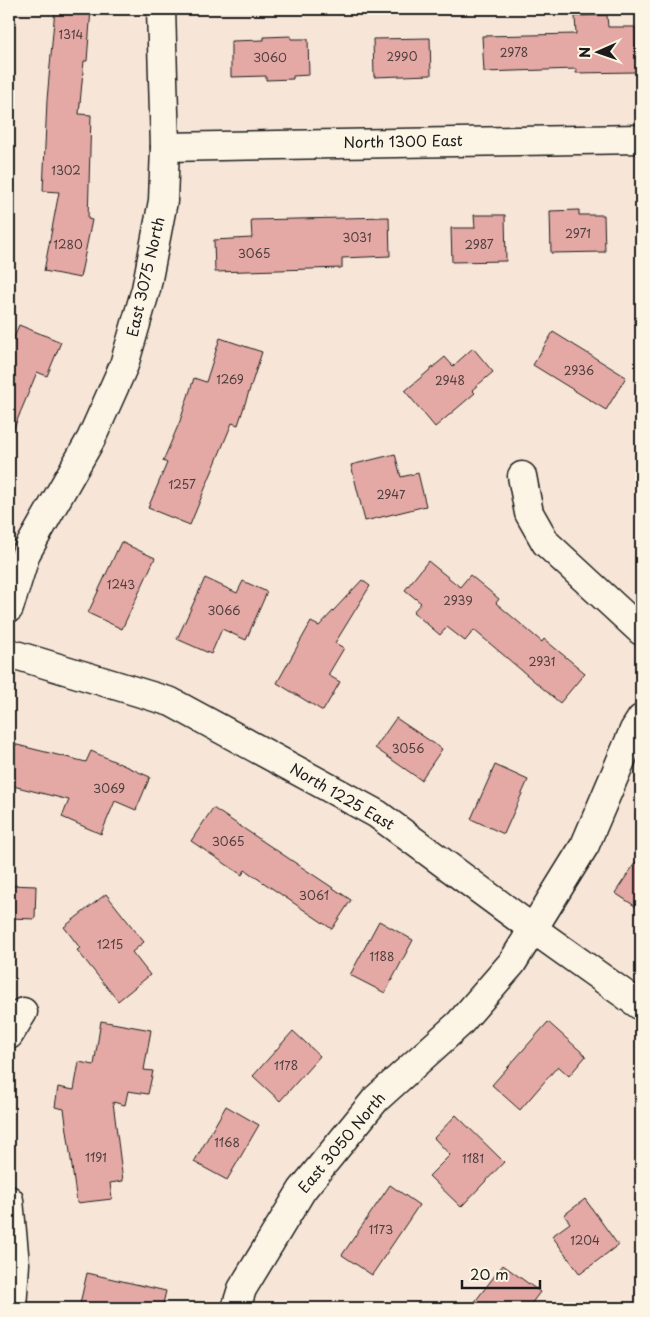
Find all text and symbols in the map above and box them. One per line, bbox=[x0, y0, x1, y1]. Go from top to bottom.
house number: 1314 bbox=[58, 25, 84, 43]
north arrow bbox=[572, 28, 622, 78]
house number: 2978 bbox=[500, 43, 528, 61]
house number: 2990 bbox=[387, 47, 418, 65]
text: N bbox=[574, 47, 595, 58]
house number: 3060 bbox=[253, 48, 287, 66]
street label: North 1300 East bbox=[343, 128, 463, 153]
house number: 1302 bbox=[51, 161, 81, 179]
street label: East 3075 North bbox=[120, 215, 169, 339]
house number: 2971 bbox=[565, 224, 591, 242]
house number: 3031 bbox=[342, 228, 372, 246]
house number: 1280 bbox=[53, 235, 83, 253]
house number: 2987 bbox=[464, 235, 494, 253]
house number: 3065 bbox=[238, 244, 270, 262]
house number: 2936 bbox=[564, 361, 594, 379]
house number: 1269 bbox=[216, 370, 244, 388]
house number: 2948 bbox=[435, 371, 465, 389]
house number: 1257 bbox=[168, 475, 196, 493]
house number: 2947 bbox=[377, 485, 406, 503]
house number: 1243 bbox=[107, 575, 135, 593]
house number: 2939 bbox=[443, 591, 473, 609]
house number: 3066 bbox=[207, 601, 241, 619]
house number: 2931 bbox=[528, 652, 556, 670]
house number: 3056 bbox=[392, 739, 424, 757]
street label: North 1225 East bbox=[286, 756, 399, 835]
house number: 3069 bbox=[93, 779, 125, 797]
house number: 3065 bbox=[212, 832, 244, 850]
house number: 3061 bbox=[299, 886, 329, 904]
house number: 1215 bbox=[97, 935, 123, 953]
house number: 1188 bbox=[370, 947, 394, 965]
house number: 1178 bbox=[274, 1056, 298, 1074]
street label: East 3050 North bbox=[292, 1087, 390, 1197]
house number: 1168 bbox=[214, 1133, 240, 1151]
house number: 1191 bbox=[85, 1148, 107, 1166]
house number: 1181 bbox=[462, 1149, 484, 1167]
house number: 1173 bbox=[369, 1220, 393, 1238]
house number: 1204 bbox=[570, 1231, 600, 1249]
scale bar bbox=[462, 1257, 540, 1289]
text: 20 m bbox=[470, 1262, 509, 1285]

